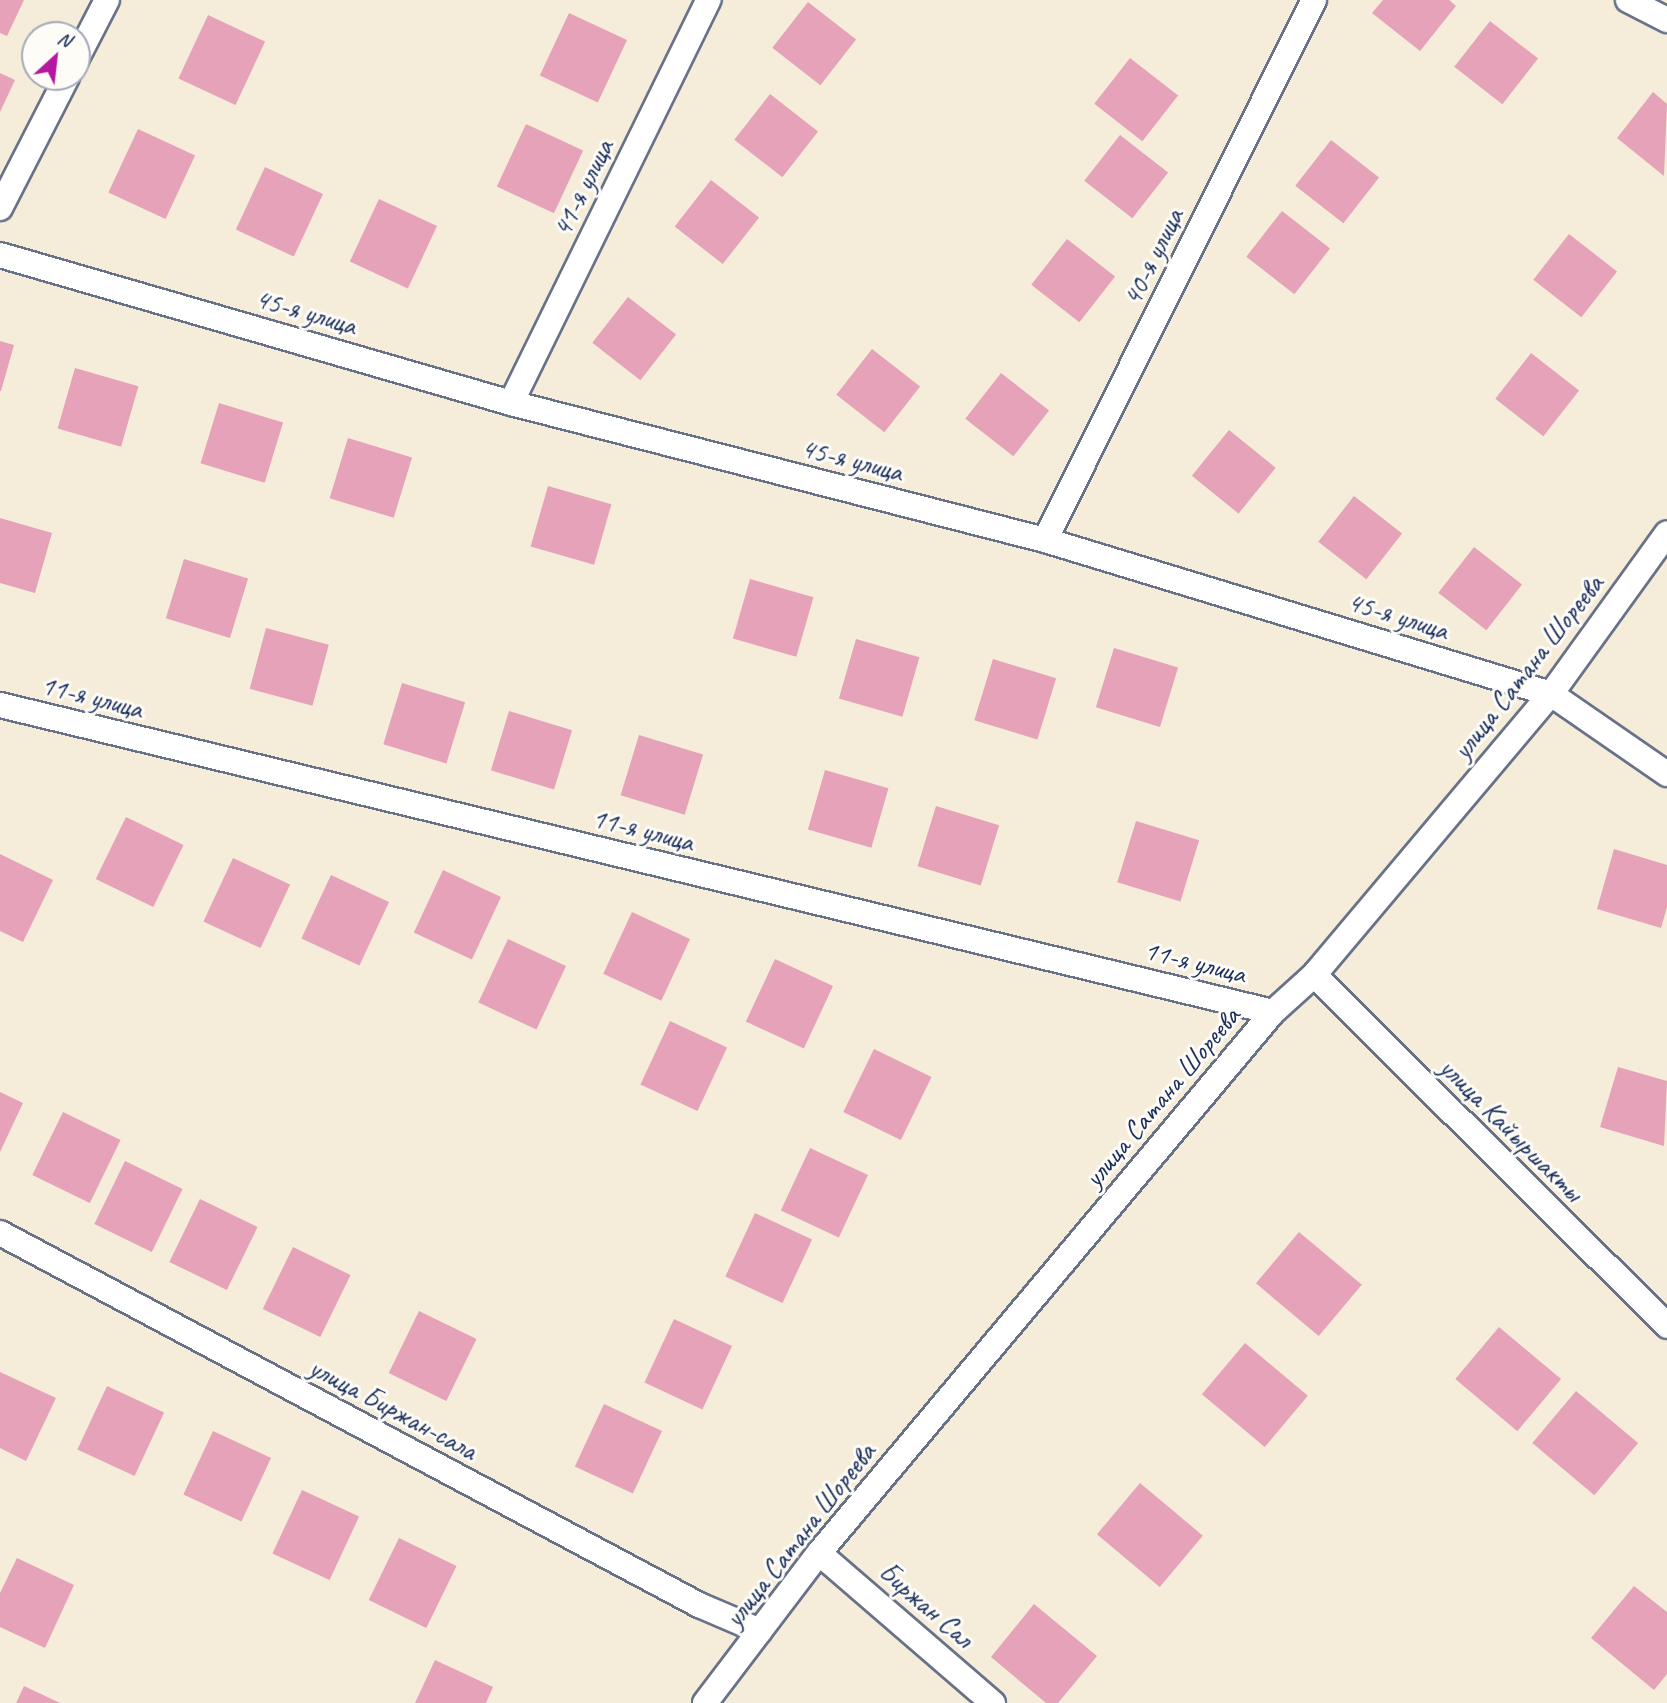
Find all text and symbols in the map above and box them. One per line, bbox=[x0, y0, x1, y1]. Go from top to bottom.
north arrow bbox=[21, 21, 91, 91]
text: N bbox=[54, 26, 75, 52]
street label: 41-я улица bbox=[545, 133, 621, 243]
street label: 40-я улица bbox=[1115, 202, 1191, 312]
street label: 45-я улица bbox=[251, 281, 361, 343]
street label: 45-я улица bbox=[797, 431, 907, 489]
street label: улица Сатана Шореева bbox=[1446, 569, 1610, 765]
street label: 45-я улица bbox=[1343, 585, 1453, 647]
street label: 11-я улица bbox=[37, 668, 147, 726]
street label: 11-я улица bbox=[588, 801, 698, 859]
street label: 11-я улица bbox=[1140, 933, 1250, 991]
street label: улица Сатана Шореева bbox=[1078, 1001, 1246, 1193]
street label: улица Кайыршакты bbox=[1432, 1051, 1590, 1209]
street label: улица Биржан-сала bbox=[304, 1351, 482, 1467]
street label: улица Сатана Шореева bbox=[718, 1437, 882, 1633]
street label: Биржан Сал bbox=[871, 1554, 981, 1656]

